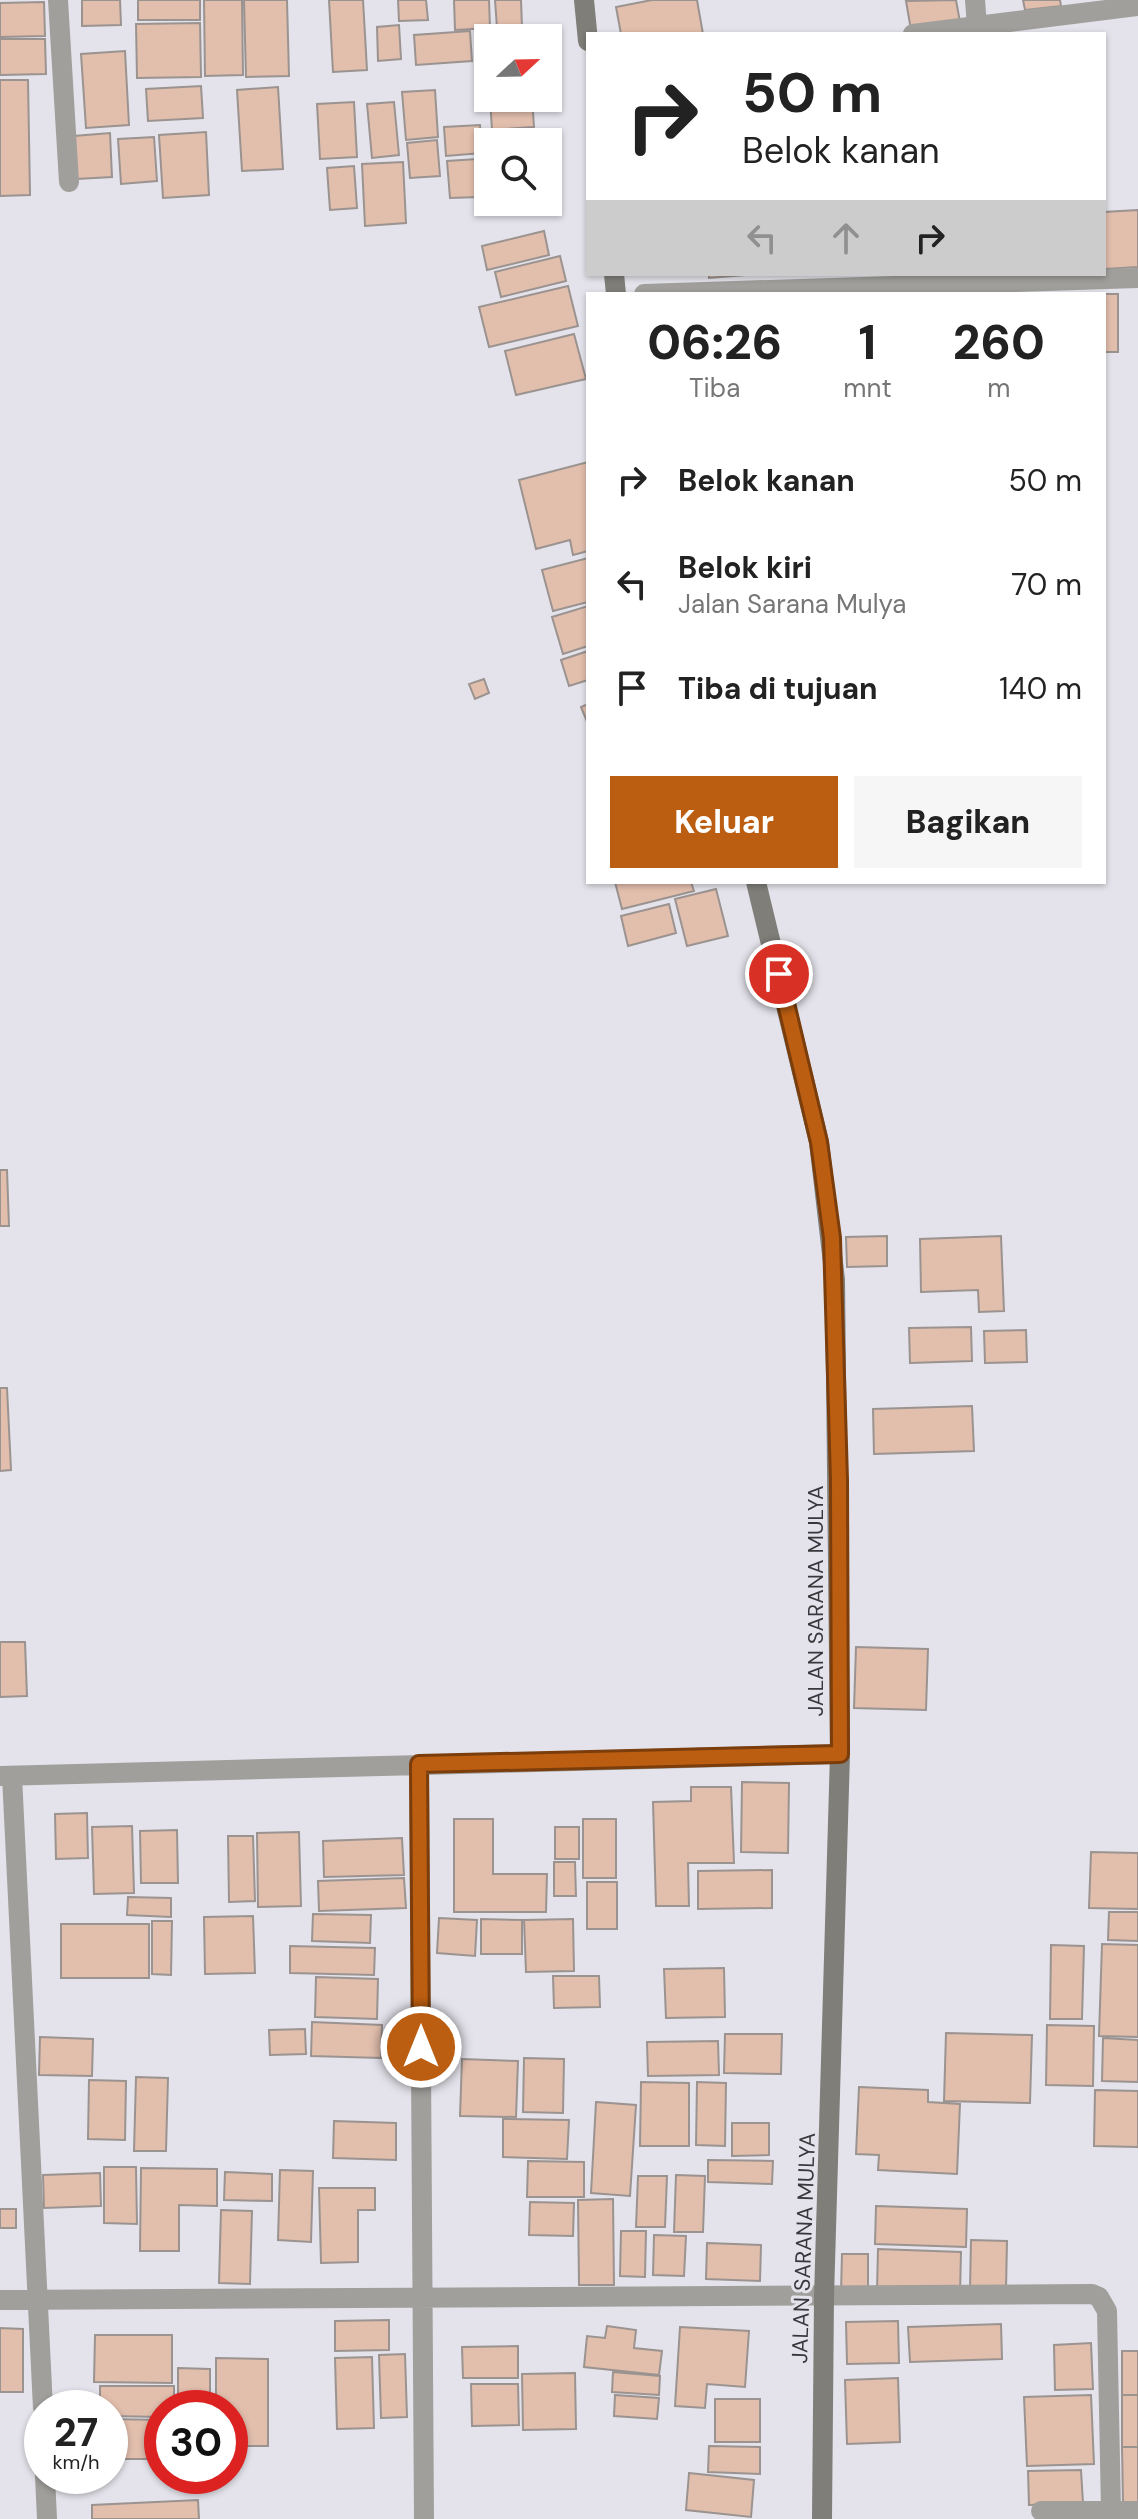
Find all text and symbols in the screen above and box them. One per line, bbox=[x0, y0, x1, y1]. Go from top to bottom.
north arrow bbox=[474, 24, 562, 112]
map controls bbox=[474, 24, 562, 216]
text: 50 m bbox=[742, 56, 882, 129]
icon: right bbox=[610, 64, 714, 168]
text: Belok kanan bbox=[742, 127, 940, 174]
button: search bbox=[474, 128, 562, 216]
icon: left bbox=[740, 216, 784, 260]
icon: ahead bbox=[824, 216, 868, 260]
icon: right bbox=[908, 216, 952, 260]
text: 06:26 bbox=[647, 311, 782, 374]
text: 1 bbox=[859, 311, 876, 374]
text: 260 bbox=[953, 311, 1045, 374]
text: Tiba bbox=[689, 371, 740, 405]
text: mnt bbox=[843, 371, 892, 405]
text: m bbox=[987, 371, 1010, 405]
icon: right bbox=[610, 458, 654, 502]
text: Belok kanan bbox=[678, 461, 855, 500]
text: 50 m bbox=[1008, 461, 1082, 500]
text: Belok kiri bbox=[678, 548, 812, 587]
icon: left bbox=[610, 562, 654, 606]
text: 70 m bbox=[1011, 565, 1082, 604]
text: Jalan Sarana Mulya bbox=[678, 587, 906, 621]
icon: arrive bbox=[610, 666, 654, 710]
text: Tiba di tujuan bbox=[678, 669, 878, 708]
text: 140 m bbox=[999, 669, 1082, 708]
button: Keluar bbox=[610, 776, 838, 868]
button: Bagikan bbox=[854, 776, 1082, 868]
pin bbox=[745, 940, 813, 1008]
icon: arrive bbox=[757, 952, 801, 996]
street label: JALAN SARANA MULYA bbox=[801, 1485, 830, 1717]
position arrow bbox=[379, 2005, 463, 2089]
street label: JALAN SARANA MULYA bbox=[785, 2132, 822, 2364]
speed limit sign: 30 bbox=[144, 2390, 248, 2494]
text: 27 bbox=[54, 2406, 98, 2458]
text: km/h bbox=[52, 2449, 100, 2475]

